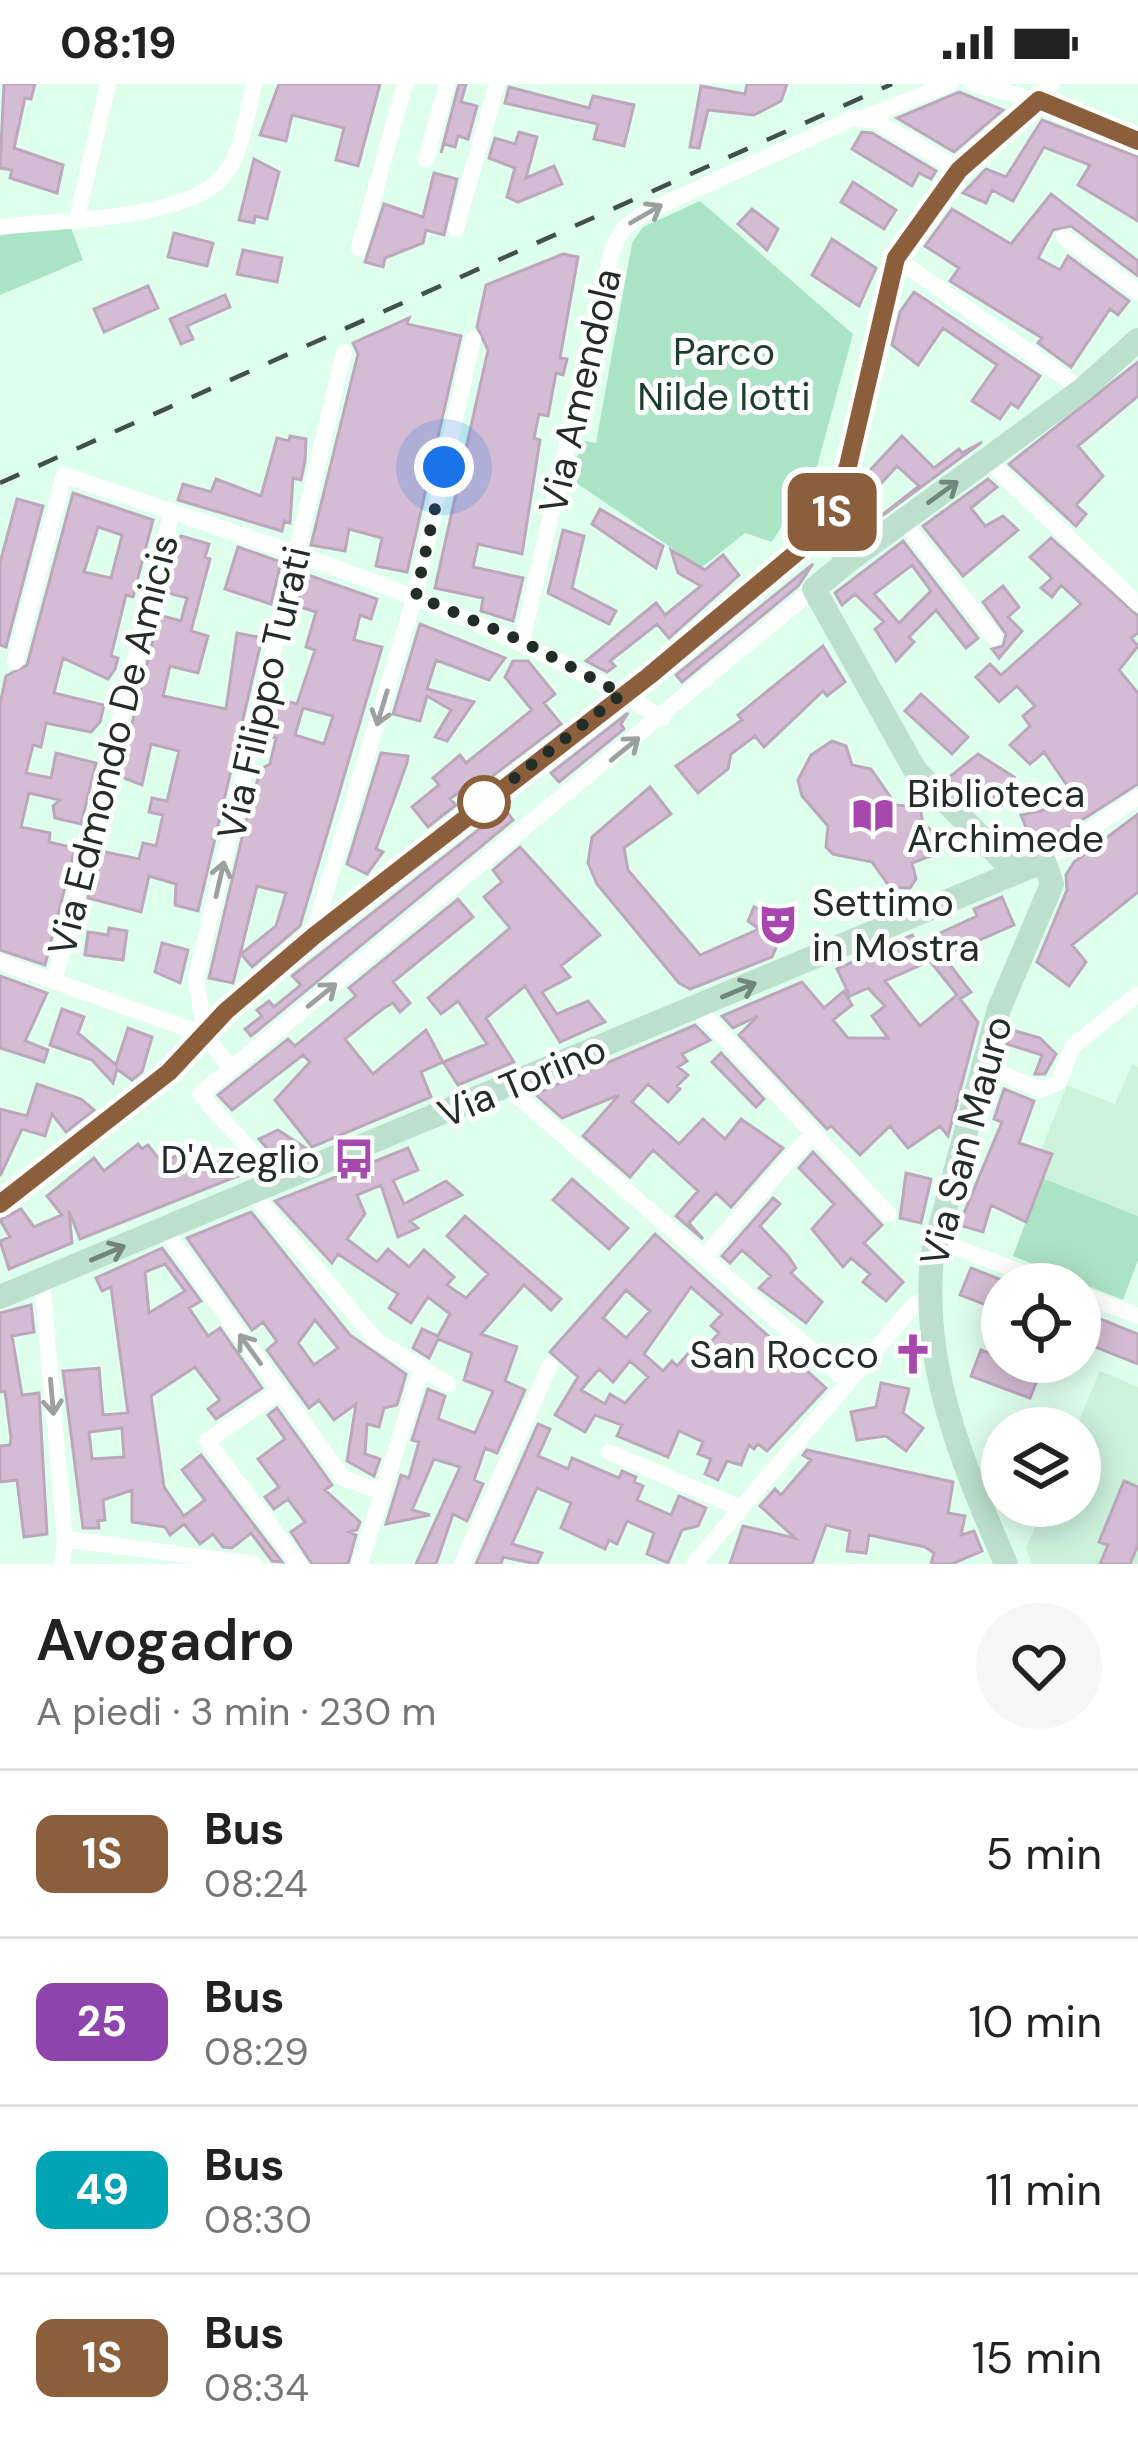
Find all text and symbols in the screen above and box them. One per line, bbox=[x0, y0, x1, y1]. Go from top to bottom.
text: 08:19 bbox=[60, 13, 177, 72]
one-way arrow bbox=[628, 202, 663, 226]
street label: Via Amendola bbox=[527, 264, 633, 518]
park label: Parco Nilde Iotti bbox=[637, 326, 811, 422]
your location bbox=[414, 437, 474, 497]
line badge: 1S bbox=[778, 473, 886, 551]
one-way arrow bbox=[926, 480, 958, 506]
text: 1S bbox=[812, 484, 852, 539]
street label: Via Edmondo De Amicis bbox=[36, 529, 190, 961]
street label: Via Filippo Turati bbox=[205, 541, 323, 845]
one-way arrow bbox=[369, 688, 391, 726]
one-way arrow bbox=[608, 736, 640, 763]
place label: Biblioteca Archimede bbox=[907, 768, 1104, 864]
unlabelled marker bbox=[459, 777, 509, 827]
library icon: Biblioteca Archimede bbox=[850, 792, 896, 838]
one-way arrow bbox=[210, 861, 232, 899]
place label: Settimo in Mostra bbox=[812, 877, 980, 973]
theatre icon: Settimo in Mostra bbox=[755, 901, 801, 947]
one-way arrow bbox=[721, 977, 757, 999]
one-way arrow bbox=[306, 982, 337, 1009]
street label: Via San Mauro bbox=[908, 1010, 1024, 1272]
street label: Via Torino bbox=[430, 1023, 614, 1139]
place label: D'Azeglio bbox=[161, 1134, 320, 1185]
bus stop icon: D'Azeglio bbox=[331, 1136, 377, 1182]
one-way arrow bbox=[89, 1241, 126, 1262]
map controls bbox=[981, 1263, 1101, 1527]
button: locate bbox=[981, 1263, 1101, 1383]
place label: San Rocco bbox=[690, 1329, 879, 1380]
church icon: San Rocco bbox=[890, 1331, 936, 1377]
one-way arrow bbox=[238, 1332, 263, 1366]
one-way arrow bbox=[41, 1377, 64, 1416]
button: layers bbox=[981, 1407, 1101, 1527]
text: Avogadro bbox=[36, 1603, 295, 1678]
button: heart bbox=[976, 1603, 1102, 1729]
text: A piedi · 3 min · 230 m bbox=[36, 1686, 436, 1737]
text: Bus bbox=[204, 1799, 284, 1858]
text: 5 min bbox=[986, 1824, 1102, 1883]
text: 1S bbox=[82, 1826, 122, 1881]
text: 08:24 bbox=[204, 1858, 308, 1909]
text: Bus bbox=[204, 1967, 284, 2026]
text: 10 min bbox=[968, 1992, 1102, 2051]
text: 25 bbox=[77, 1994, 127, 2049]
text: 08:29 bbox=[204, 2026, 309, 2077]
text: Bus bbox=[204, 2135, 284, 2194]
text: 11 min bbox=[985, 2160, 1102, 2219]
text: 49 bbox=[75, 2162, 129, 2217]
text: 08:30 bbox=[204, 2194, 312, 2245]
text: Bus bbox=[204, 2303, 284, 2362]
text: 15 min bbox=[972, 2328, 1102, 2387]
text: 1S bbox=[82, 2330, 122, 2385]
text: 08:34 bbox=[204, 2362, 309, 2413]

